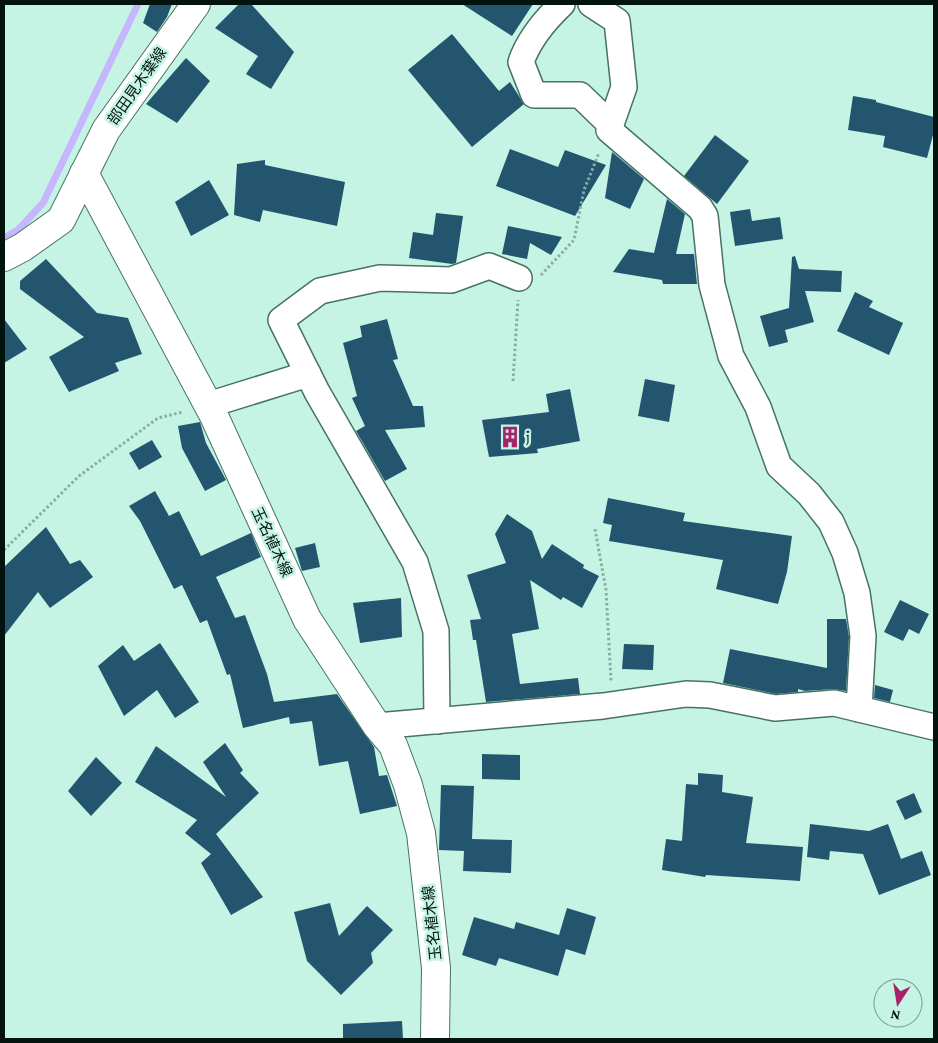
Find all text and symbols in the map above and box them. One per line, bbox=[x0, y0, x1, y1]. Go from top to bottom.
street label: 部田見木葉線 bbox=[105, 45, 169, 127]
building icon: j bbox=[497, 424, 523, 450]
place label: j bbox=[525, 429, 530, 446]
street label: 玉名植木線 bbox=[249, 504, 296, 579]
street label: 玉名植木線 bbox=[419, 885, 444, 961]
north arrow bbox=[873, 978, 923, 1028]
text: N bbox=[889, 1007, 902, 1025]

